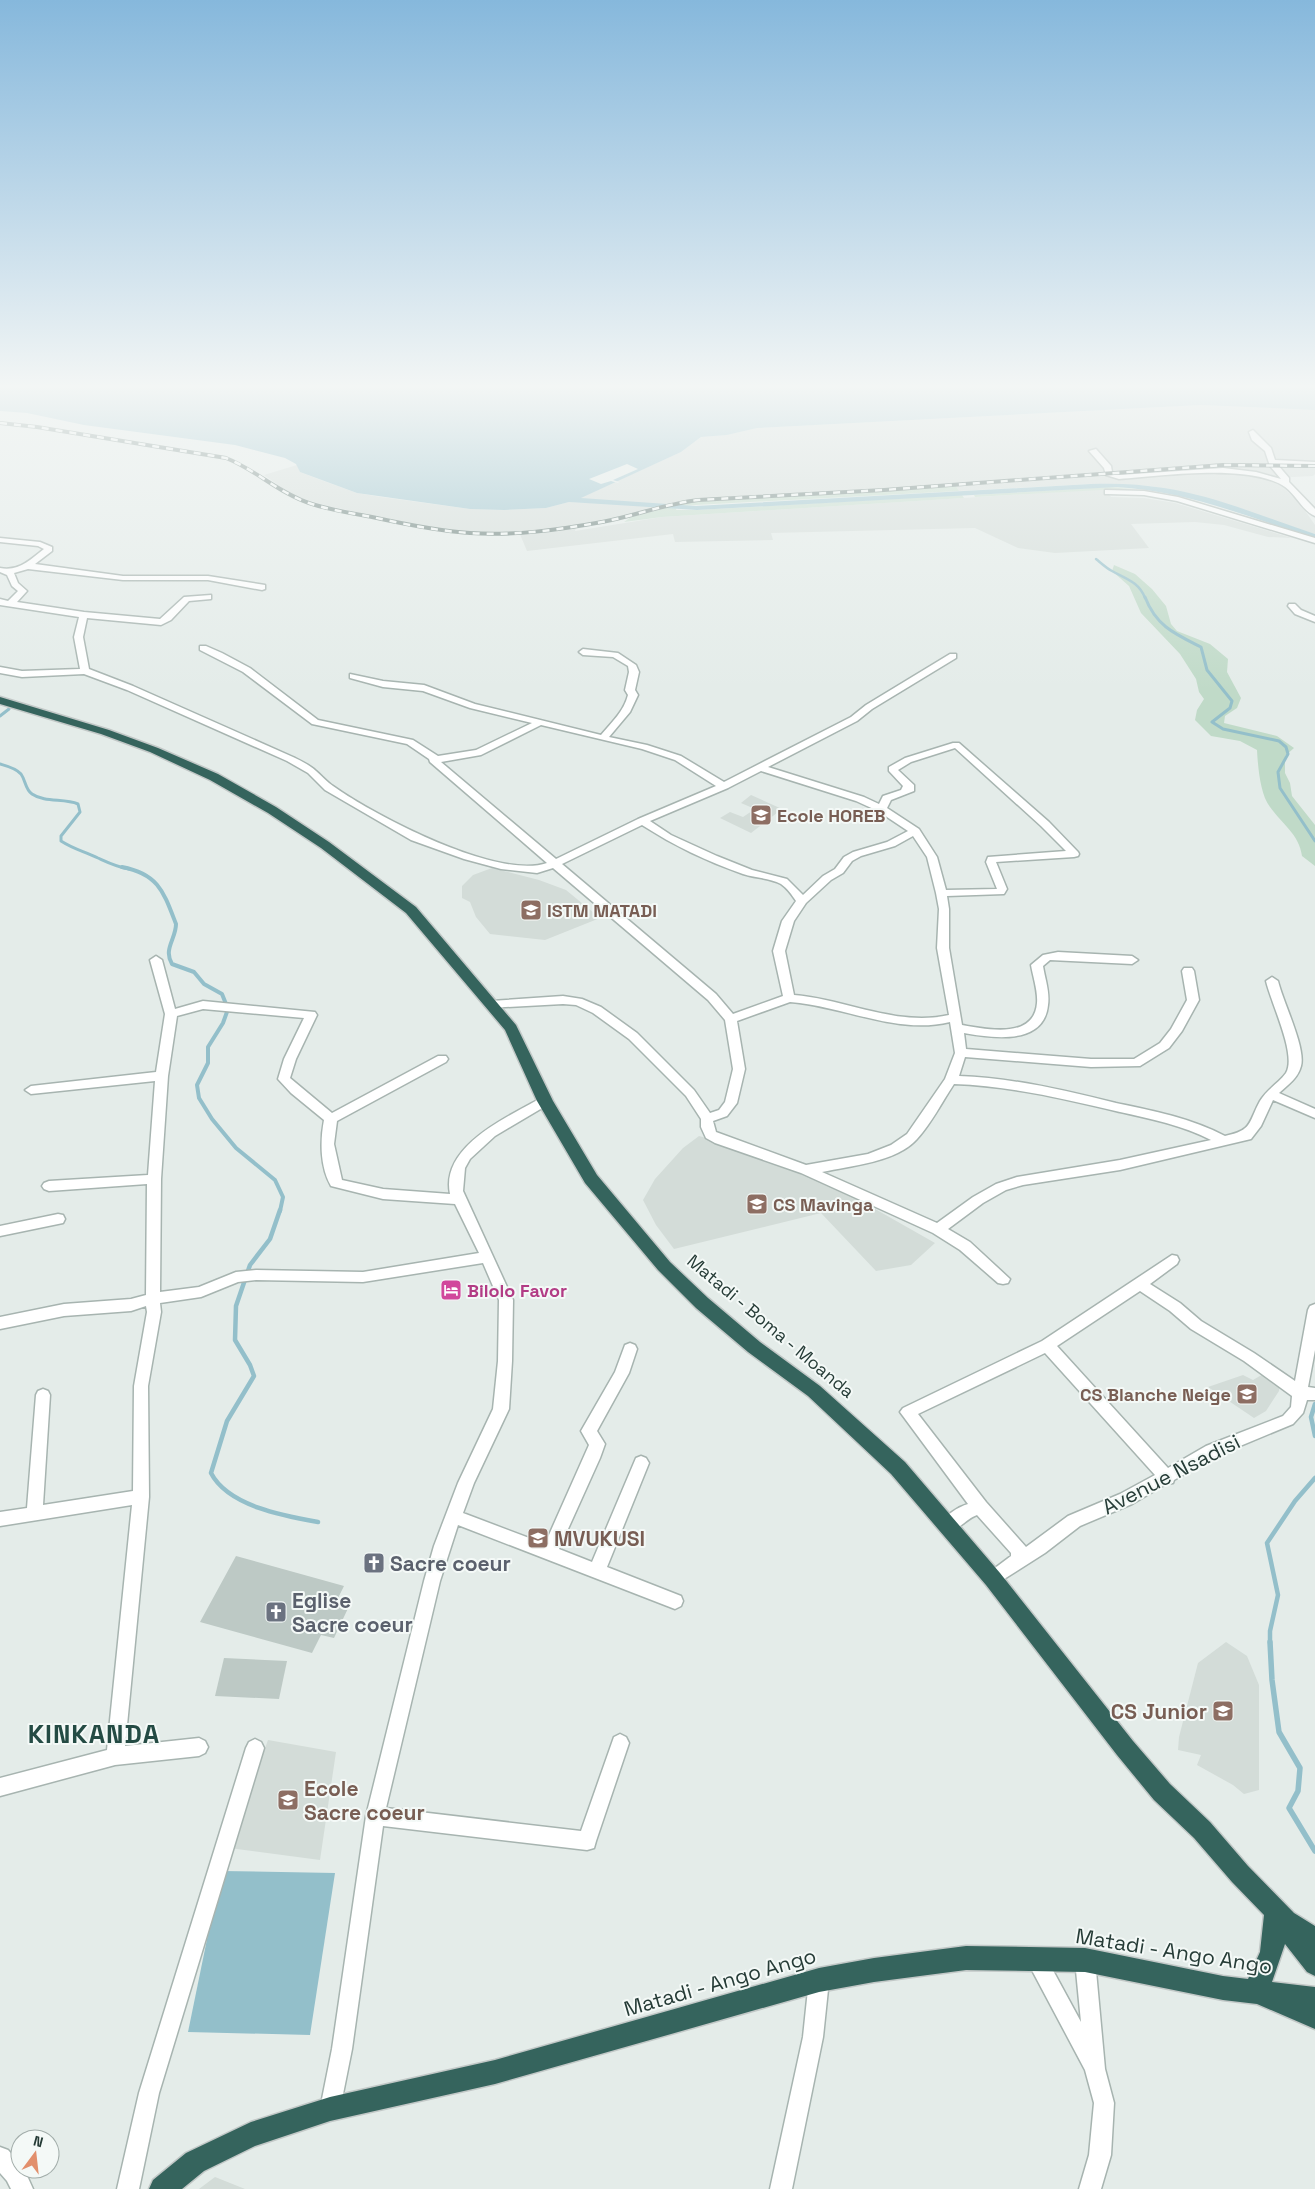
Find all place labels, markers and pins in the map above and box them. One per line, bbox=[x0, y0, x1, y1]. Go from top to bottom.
school or university icon: Ecole HOREB bbox=[749, 803, 773, 827]
place label: Ecole HOREB bbox=[777, 804, 886, 827]
school or university icon: ISTM MATADI bbox=[519, 898, 543, 922]
place label: ISTM MATADI bbox=[547, 899, 657, 922]
school or university icon: CS Mavinga bbox=[745, 1192, 769, 1216]
place label: CS Mavinga bbox=[773, 1193, 874, 1216]
hotel icon: Bilolo Favor bbox=[439, 1278, 463, 1302]
place label: Bilolo Favor bbox=[467, 1279, 567, 1302]
school or university icon: CS Blanche Neige bbox=[1235, 1382, 1259, 1406]
place label: CS Blanche Neige bbox=[1080, 1383, 1231, 1406]
place label: MVUKUSI bbox=[554, 1525, 645, 1552]
school or university icon: MVUKUSI bbox=[526, 1526, 550, 1550]
place label: Sacre coeur bbox=[390, 1550, 511, 1577]
church icon: Sacre coeur bbox=[362, 1551, 386, 1575]
place label: Eglise Sacre coeur bbox=[292, 1587, 413, 1638]
church icon: Eglise Sacre coeur bbox=[264, 1600, 288, 1624]
place label: CS Junior bbox=[1111, 1698, 1207, 1725]
school or university icon: CS Junior bbox=[1211, 1699, 1235, 1723]
place label: Ecole Sacre coeur bbox=[304, 1775, 425, 1826]
school or university icon: Ecole Sacre coeur bbox=[276, 1788, 300, 1812]

